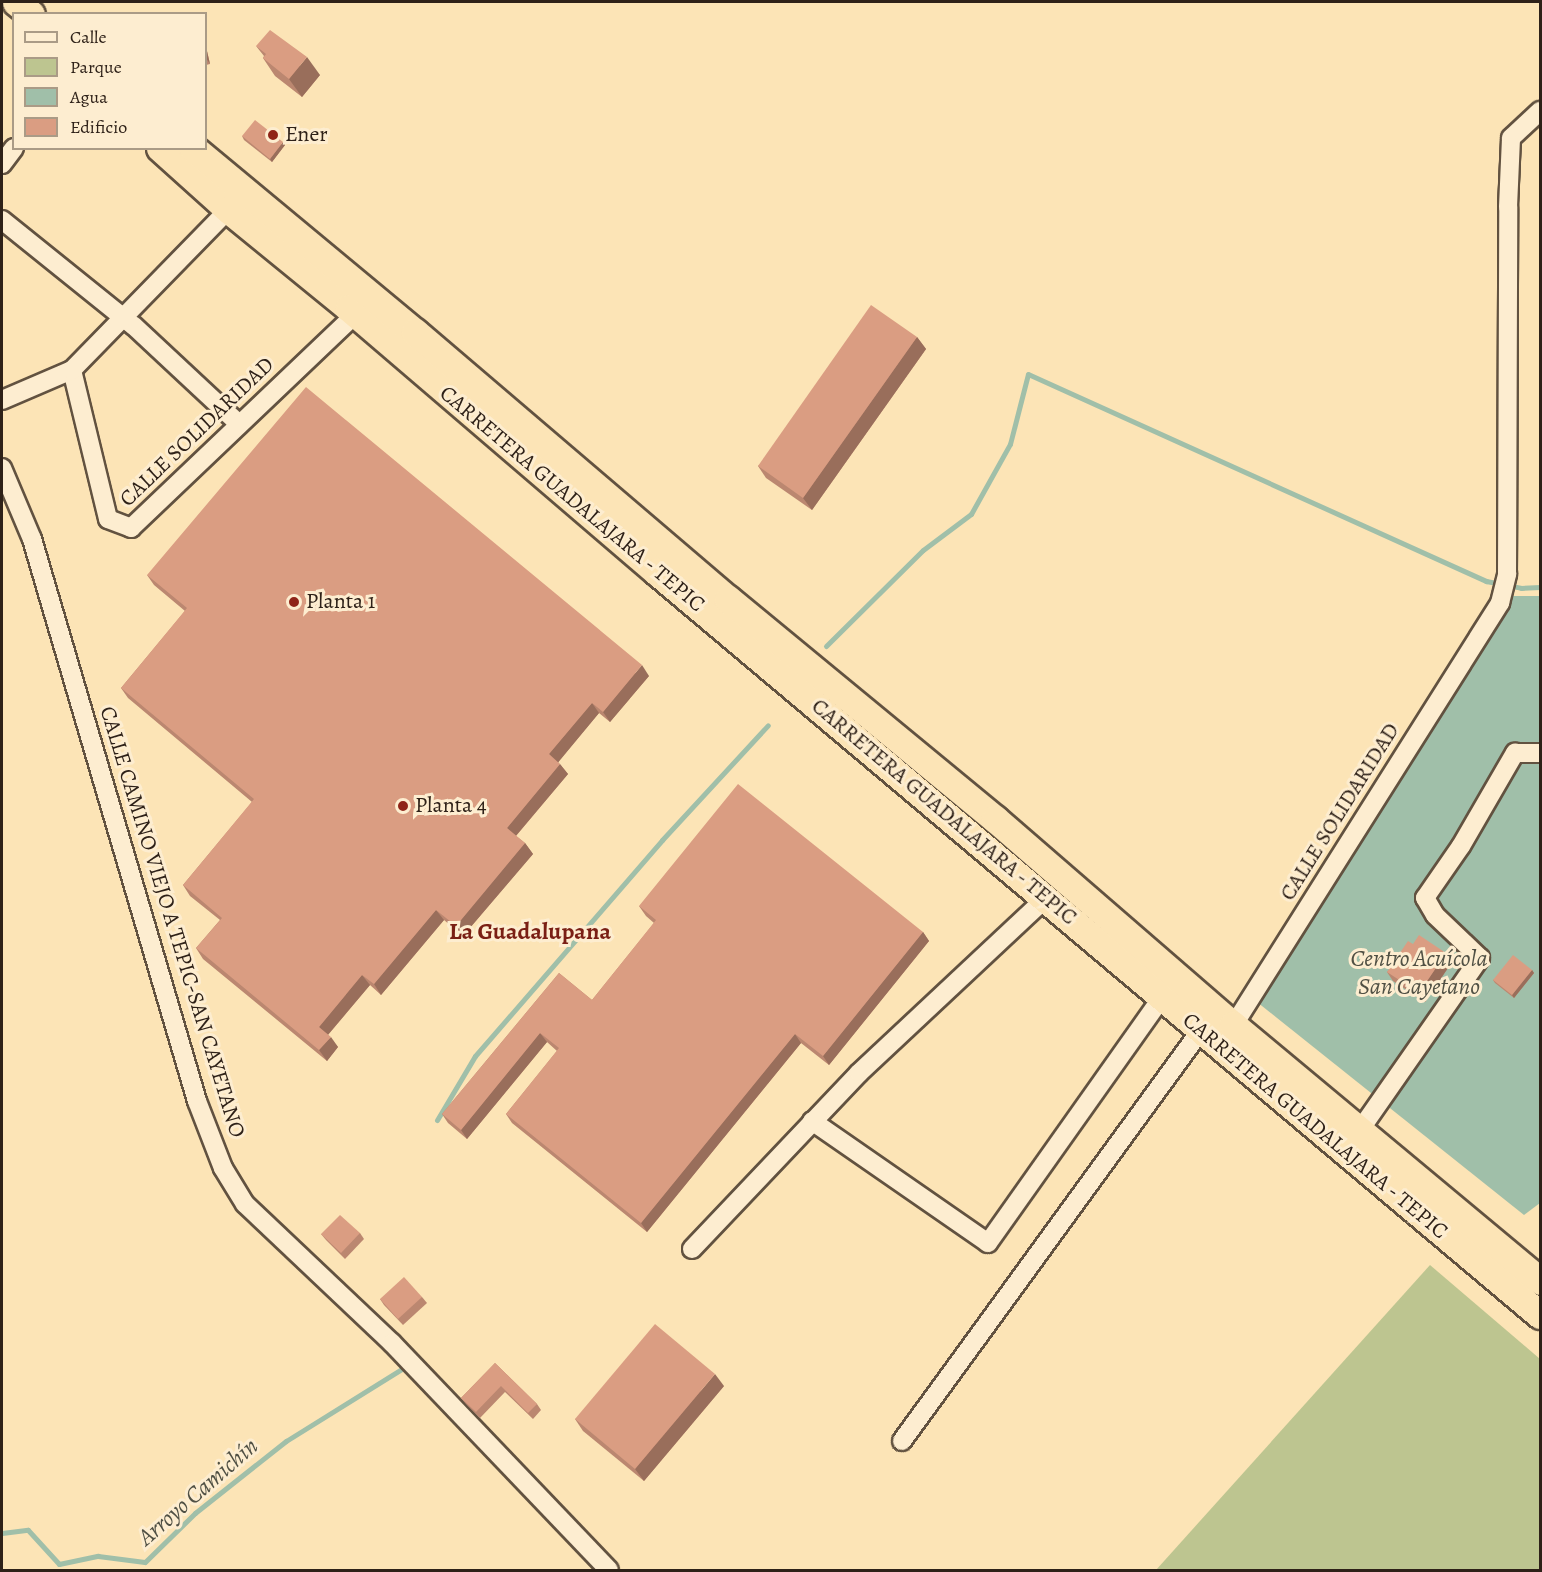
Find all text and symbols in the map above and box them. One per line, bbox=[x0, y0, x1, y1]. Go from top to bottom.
legend bbox=[12, 12, 207, 150]
text: Calle bbox=[70, 25, 107, 49]
text: Parque bbox=[70, 55, 122, 79]
text: Agua bbox=[70, 85, 108, 109]
text: Edificio bbox=[70, 115, 127, 139]
place label: Ener bbox=[285, 122, 328, 148]
marker: Ener bbox=[266, 128, 280, 142]
street label: CALLE SOLIDARIDAD bbox=[114, 352, 280, 512]
street label: CARRETERA GUADALAJARA - TEPIC bbox=[434, 380, 710, 618]
place label: Planta 1 bbox=[306, 589, 375, 615]
marker: Planta 1 bbox=[287, 595, 301, 609]
street label: CARRETERA GUADALAJARA - TEPIC bbox=[806, 693, 1082, 931]
street label: CALLE CAMINO VIEJO A TEPIC-SAN CAYETANO bbox=[94, 703, 250, 1141]
street label: CALLE SOLIDARIDAD bbox=[1275, 719, 1405, 905]
place label: Planta 4 bbox=[415, 793, 487, 819]
marker: Planta 4 bbox=[396, 799, 410, 813]
district label: La Guadalupana bbox=[449, 918, 611, 946]
water label: Centro Acuícola San Cayetano bbox=[1350, 945, 1488, 1001]
street label: CARRETERA GUADALAJARA - TEPIC bbox=[1177, 1007, 1453, 1245]
water label: Arroyo Camichín bbox=[132, 1432, 264, 1552]

